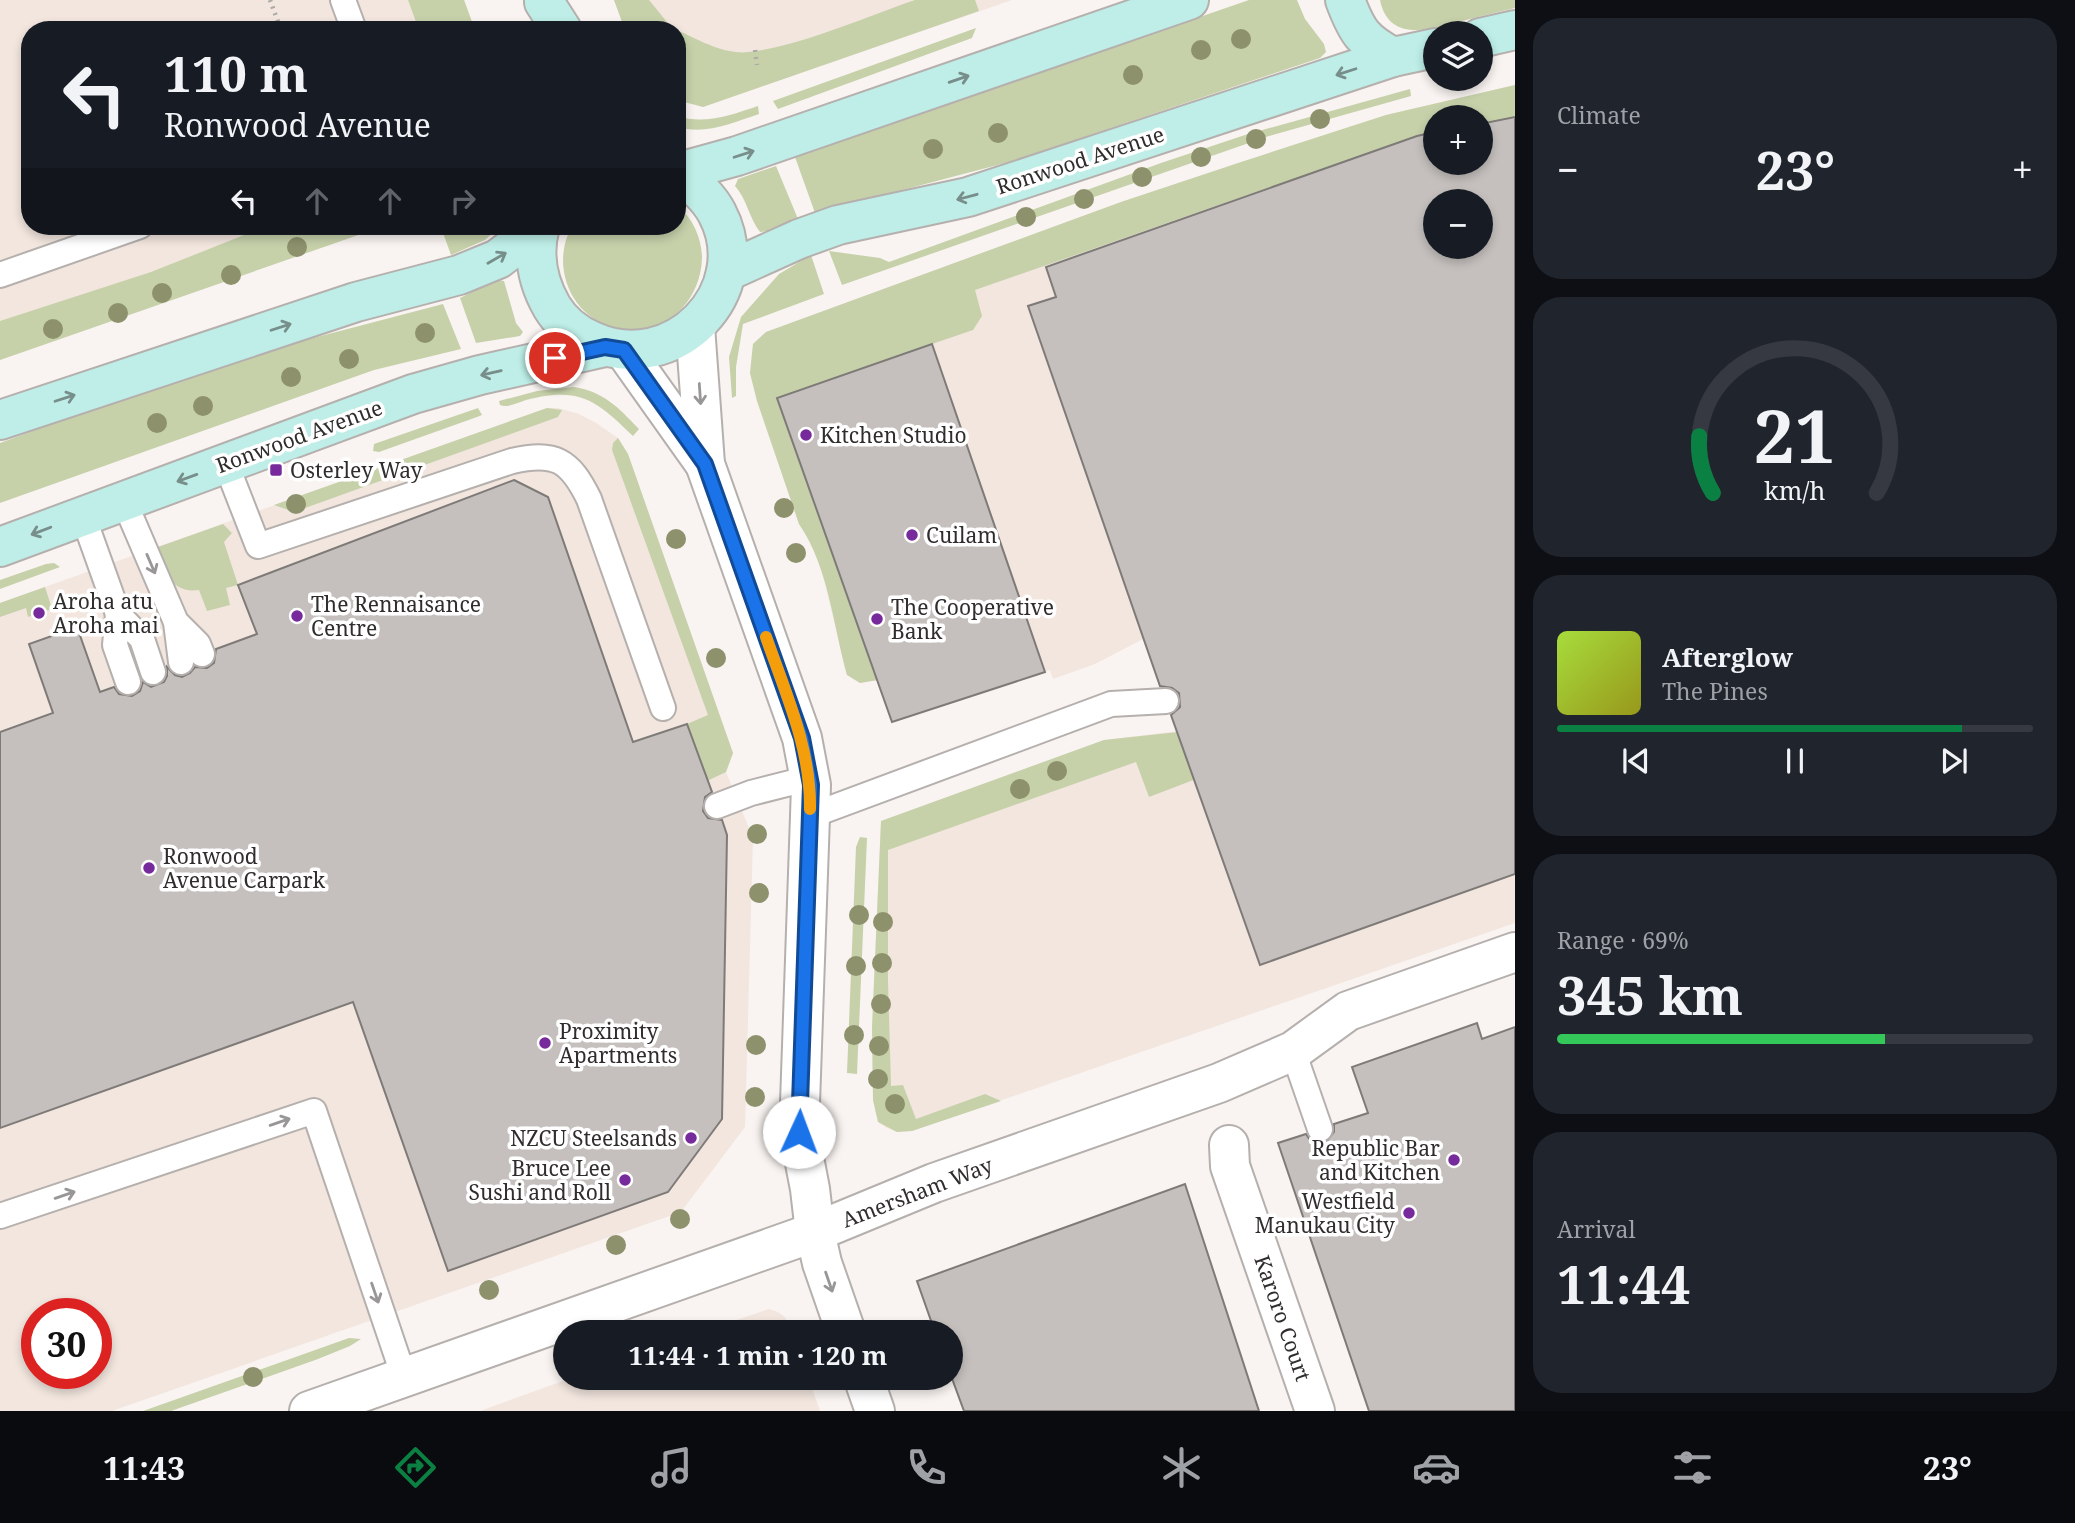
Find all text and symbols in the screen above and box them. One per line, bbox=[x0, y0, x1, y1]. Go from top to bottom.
map controls bbox=[1423, 21, 1493, 259]
button: layers bbox=[1423, 21, 1493, 91]
text: 110 m bbox=[164, 40, 308, 106]
icon: left bbox=[49, 49, 140, 140]
one-way arrow bbox=[1335, 67, 1357, 80]
one-way arrow bbox=[948, 72, 970, 84]
text: Climate bbox=[1557, 99, 1641, 131]
text: Ronwood Avenue bbox=[164, 103, 431, 146]
button: + bbox=[1423, 105, 1493, 175]
street label: Ronwood Avenue bbox=[992, 120, 1168, 200]
text: 23° bbox=[1756, 134, 1835, 205]
text: − bbox=[1557, 143, 1579, 195]
text: + bbox=[2012, 143, 2033, 195]
one-way arrow bbox=[733, 146, 755, 159]
icon: left bbox=[225, 182, 263, 220]
icon: ahead bbox=[298, 182, 336, 220]
icon: ahead bbox=[371, 182, 409, 220]
icon: right bbox=[444, 182, 482, 220]
button: − bbox=[1423, 189, 1493, 259]
one-way arrow bbox=[956, 191, 978, 204]
one-way arrow bbox=[486, 251, 506, 265]
one-way arrow bbox=[269, 319, 291, 332]
pin bbox=[525, 328, 585, 388]
icon: arrive bbox=[536, 339, 574, 377]
one-way arrow bbox=[480, 366, 503, 380]
one-way arrow bbox=[694, 382, 707, 405]
text: 21 bbox=[1754, 385, 1836, 484]
one-way arrow bbox=[53, 391, 75, 403]
street label: Ronwood Avenue bbox=[212, 393, 386, 479]
place label: Kitchen Studio bbox=[820, 421, 967, 449]
marker: Kitchen Studio bbox=[798, 427, 814, 443]
place label: Osterley Way bbox=[290, 456, 423, 484]
marker: Osterley Way bbox=[268, 462, 284, 478]
one-way arrow bbox=[176, 473, 198, 485]
text: km/h bbox=[1764, 473, 1826, 507]
place label: Cuilam bbox=[926, 521, 997, 549]
one-way arrow bbox=[31, 526, 53, 538]
marker: Cuilam bbox=[904, 527, 920, 543]
one-way arrow bbox=[145, 552, 158, 574]
place label: Aroha atu Aroha mai bbox=[53, 587, 159, 639]
place label: The Rennaisance Centre bbox=[311, 590, 481, 642]
place label: The Cooperative Bank bbox=[891, 593, 1054, 645]
marker: Aroha atu Aroha mai bbox=[31, 605, 47, 621]
marker: The Rennaisance Centre bbox=[289, 608, 305, 624]
marker: The Cooperative Bank bbox=[869, 611, 885, 627]
text: Afterglow bbox=[1662, 639, 1793, 675]
text: The Pines bbox=[1662, 675, 1768, 707]
icon: previous bbox=[1617, 742, 1655, 780]
icon: pause bbox=[1776, 742, 1814, 780]
icon: next bbox=[1935, 742, 1973, 780]
place label: Ronwood Avenue Carpark bbox=[163, 842, 326, 894]
marker: Ronwood Avenue Carpark bbox=[141, 860, 157, 876]
text: Range · 69% bbox=[1557, 924, 1689, 956]
text: 345 km bbox=[1557, 959, 1743, 1030]
place label: Proximity Apartments bbox=[559, 1017, 677, 1069]
marker: Proximity Apartments bbox=[537, 1035, 553, 1051]
position arrow bbox=[762, 1095, 836, 1169]
one-way arrow bbox=[269, 1115, 291, 1127]
place label: NZCU Steelsands bbox=[510, 1124, 677, 1152]
marker: NZCU Steelsands bbox=[683, 1130, 699, 1146]
place label: Republic Bar and Kitchen bbox=[1311, 1134, 1440, 1186]
street label: Amersham Way bbox=[838, 1150, 997, 1234]
marker: Republic Bar and Kitchen bbox=[1446, 1152, 1462, 1168]
place label: Bruce Lee Sushi and Roll bbox=[469, 1154, 611, 1206]
marker: Bruce Lee Sushi and Roll bbox=[617, 1172, 633, 1188]
place label: Westfield Manukau City bbox=[1255, 1187, 1395, 1239]
one-way arrow bbox=[53, 1188, 75, 1200]
marker: Westfield Manukau City bbox=[1401, 1205, 1417, 1221]
text: Arrival bbox=[1557, 1213, 1636, 1245]
text: 11:44 bbox=[1557, 1248, 1690, 1319]
street label: Karoro Court bbox=[1248, 1251, 1318, 1385]
one-way arrow bbox=[824, 1271, 836, 1293]
one-way arrow bbox=[370, 1281, 382, 1303]
speed limit sign: 30 bbox=[21, 1298, 112, 1389]
text: 11:44 · 1 min · 120 m bbox=[628, 1337, 888, 1373]
icon: directions bbox=[391, 1443, 440, 1492]
icon: music bbox=[647, 1443, 696, 1492]
icon: phone bbox=[902, 1443, 951, 1492]
icon: climate bbox=[1157, 1443, 1206, 1492]
icon: car bbox=[1412, 1443, 1461, 1492]
icon: filters bbox=[1668, 1443, 1717, 1492]
text: 11:43 bbox=[103, 1446, 185, 1489]
text: 23° bbox=[1923, 1446, 1972, 1489]

